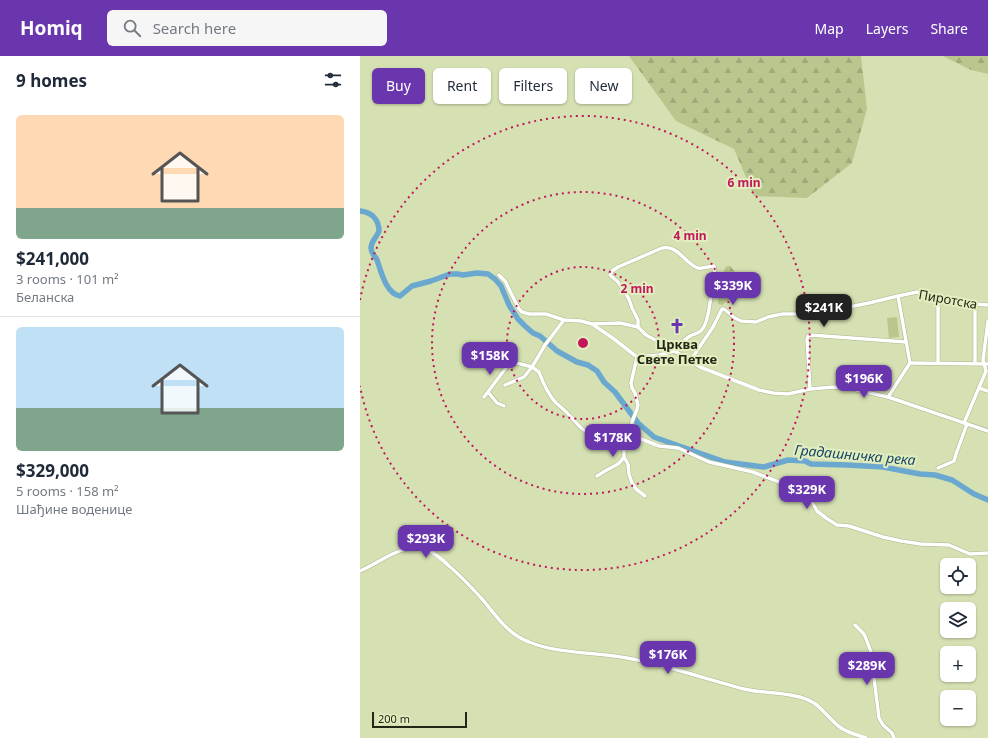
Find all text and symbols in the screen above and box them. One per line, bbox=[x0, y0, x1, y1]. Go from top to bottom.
search box bbox=[107, 10, 387, 46]
text: Homiq bbox=[20, 15, 83, 41]
icon: search bbox=[121, 17, 143, 39]
text: Search here bbox=[153, 18, 236, 38]
text: Map bbox=[815, 19, 844, 38]
text: Layers bbox=[866, 19, 908, 38]
text: Share bbox=[930, 19, 968, 38]
chip: Buy bbox=[372, 68, 425, 104]
chip: Rent bbox=[433, 68, 491, 104]
chip: Filters bbox=[499, 68, 567, 104]
chip: New bbox=[575, 68, 632, 104]
text: 9 homes bbox=[16, 69, 87, 92]
icon: filters bbox=[322, 69, 344, 91]
icon: home bbox=[144, 141, 216, 213]
text: 6 min bbox=[727, 174, 761, 191]
text: 4 min bbox=[673, 227, 707, 244]
text: $241,000 bbox=[16, 247, 89, 270]
text: 3 rooms · 101 m² bbox=[16, 270, 119, 288]
pin: $339K bbox=[705, 272, 761, 306]
text: $339K bbox=[714, 276, 752, 294]
text: 2 min bbox=[620, 280, 654, 297]
street label: Пиротска bbox=[917, 285, 979, 313]
text: Беланска bbox=[16, 288, 74, 306]
pin: $241K bbox=[796, 294, 852, 328]
text: $241K bbox=[805, 298, 843, 316]
church icon: Црква Свете Петке bbox=[668, 317, 686, 335]
place label: Црква Свете Петке bbox=[637, 335, 718, 368]
centre of rings bbox=[576, 336, 590, 350]
pin: $158K bbox=[462, 342, 518, 376]
text: $158K bbox=[471, 346, 509, 364]
icon: home bbox=[144, 353, 216, 425]
pin: $196K bbox=[836, 365, 892, 399]
text: $196K bbox=[845, 369, 883, 387]
pin: $178K bbox=[585, 424, 641, 458]
text: $178K bbox=[594, 428, 632, 446]
water label: Градашничка река bbox=[794, 440, 917, 469]
text: $329,000 bbox=[16, 459, 89, 482]
pin: $329K bbox=[779, 476, 835, 510]
text: $329K bbox=[788, 480, 826, 498]
text: 5 rooms · 158 m² bbox=[16, 482, 119, 500]
text: Шађине воденице bbox=[16, 500, 132, 518]
pin: $293K bbox=[398, 525, 454, 559]
text: $293K bbox=[407, 529, 445, 547]
map controls bbox=[940, 558, 976, 726]
button: locate bbox=[940, 558, 976, 594]
button: layers bbox=[940, 602, 976, 638]
pin: $176K bbox=[640, 641, 696, 675]
text: $176K bbox=[649, 645, 687, 663]
button: + bbox=[940, 646, 976, 682]
pin: $289K bbox=[839, 652, 895, 686]
text: $289K bbox=[848, 656, 886, 674]
button: − bbox=[940, 690, 976, 726]
scale bar bbox=[372, 710, 467, 729]
text: 200 m bbox=[378, 711, 410, 726]

